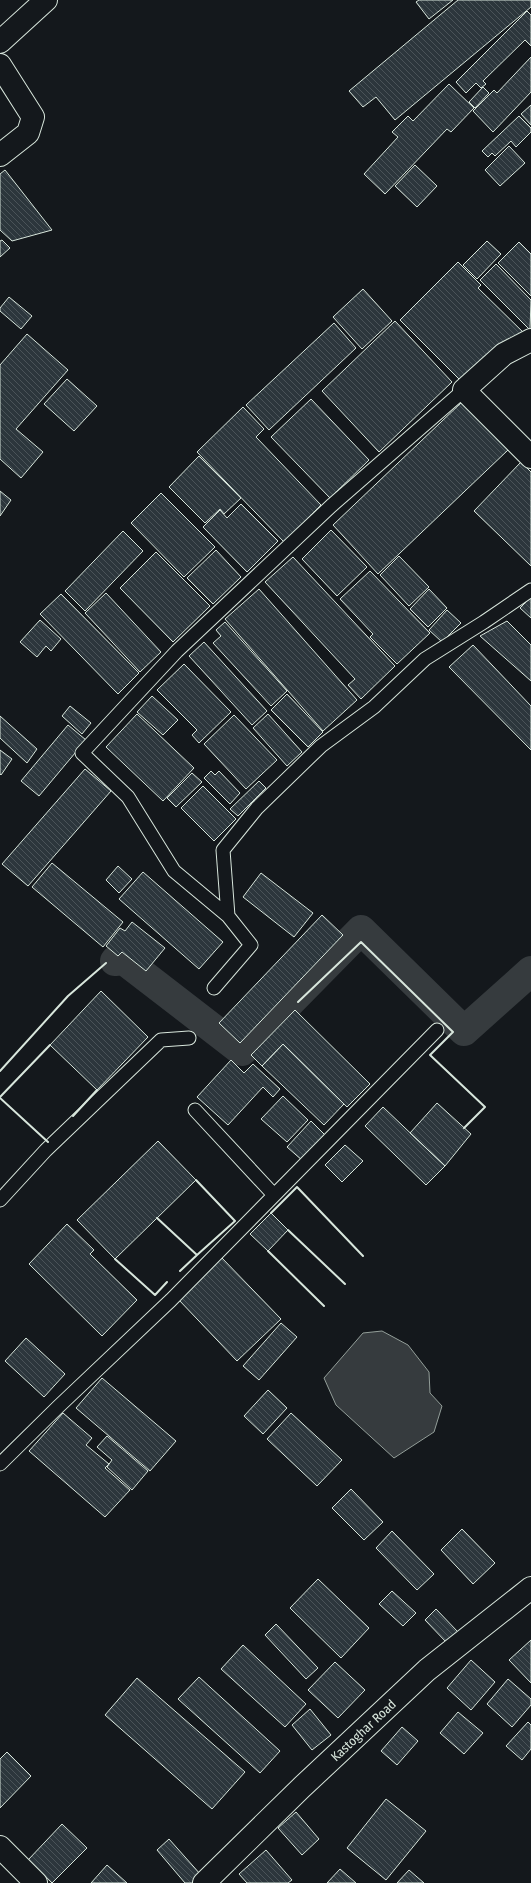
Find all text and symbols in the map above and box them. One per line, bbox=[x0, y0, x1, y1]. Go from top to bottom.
street label: Kastoghar Road bbox=[328, 1696, 399, 1764]

